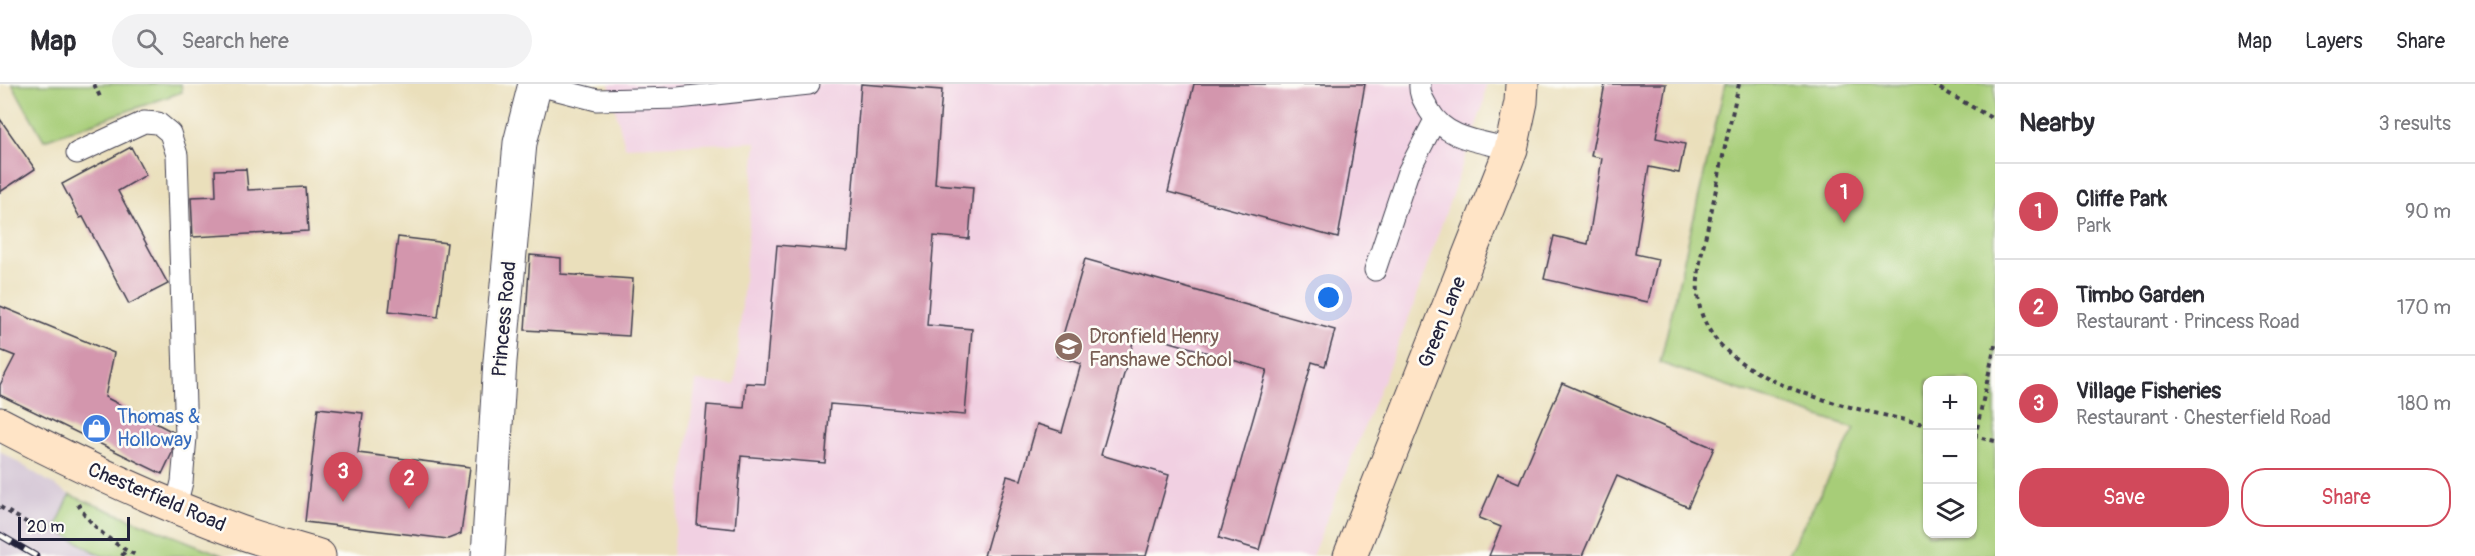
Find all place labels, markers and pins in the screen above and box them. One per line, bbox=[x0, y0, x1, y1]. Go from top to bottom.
pin: 1 bbox=[1824, 174, 1864, 223]
place label: Dronfield Henry Fanshawe School bbox=[1089, 324, 1232, 372]
school or university icon: Dronfield Henry Fanshawe School bbox=[1052, 331, 1084, 363]
place label: Thomas & Holloway bbox=[117, 404, 200, 452]
shop icon: Thomas & Holloway bbox=[80, 412, 112, 444]
pin: 3 bbox=[324, 452, 362, 502]
pin: 2 bbox=[390, 460, 428, 509]

